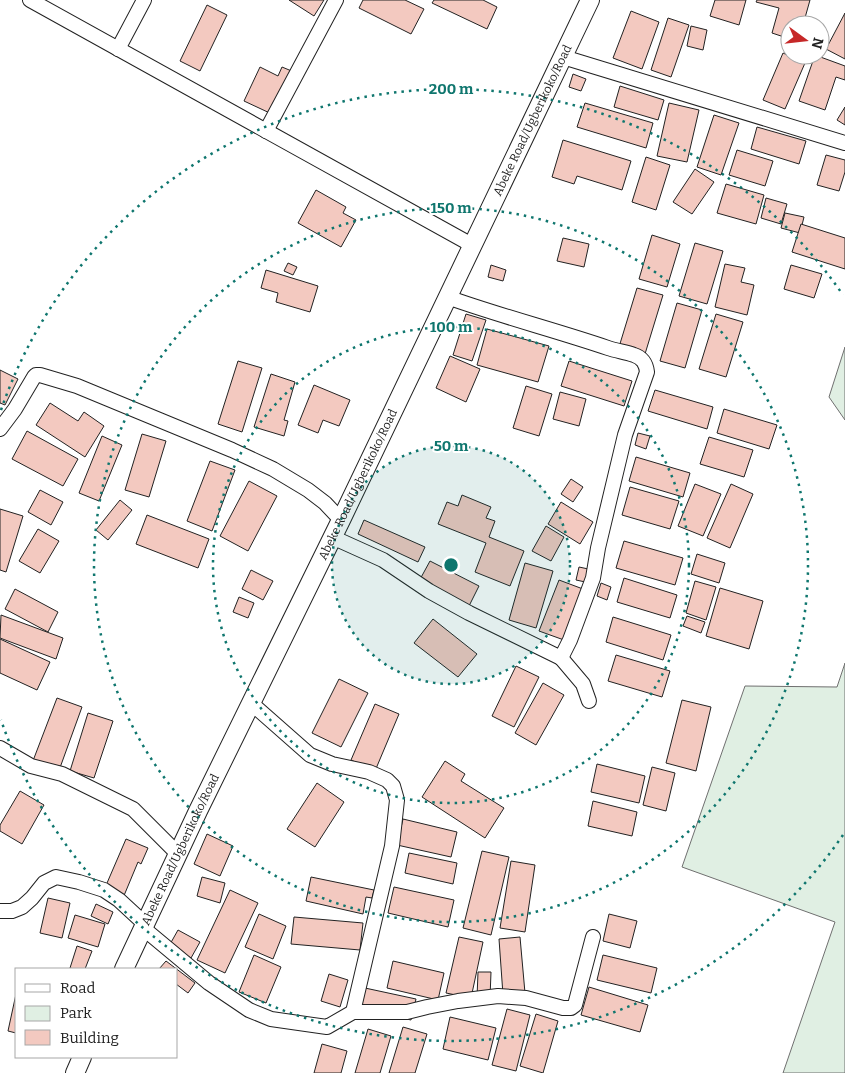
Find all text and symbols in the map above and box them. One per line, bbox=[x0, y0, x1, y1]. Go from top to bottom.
north arrow bbox=[780, 15, 830, 65]
text: N bbox=[807, 36, 827, 51]
street label: Abeke Road/Ugberikoko/Road bbox=[490, 42, 575, 198]
text: 200 m bbox=[429, 80, 474, 98]
text: 150 m bbox=[430, 199, 472, 217]
text: 100 m bbox=[430, 318, 473, 336]
street label: Abeke Road/Ugberikoko/Road bbox=[316, 407, 400, 562]
text: 50 m bbox=[434, 437, 469, 455]
centre of rings bbox=[442, 556, 460, 574]
street label: Abeke Road/Ugberikoko/Road bbox=[139, 772, 222, 927]
legend bbox=[15, 968, 178, 1058]
text: Road bbox=[60, 979, 95, 997]
text: Park bbox=[60, 1004, 92, 1022]
text: Building bbox=[60, 1029, 119, 1047]

